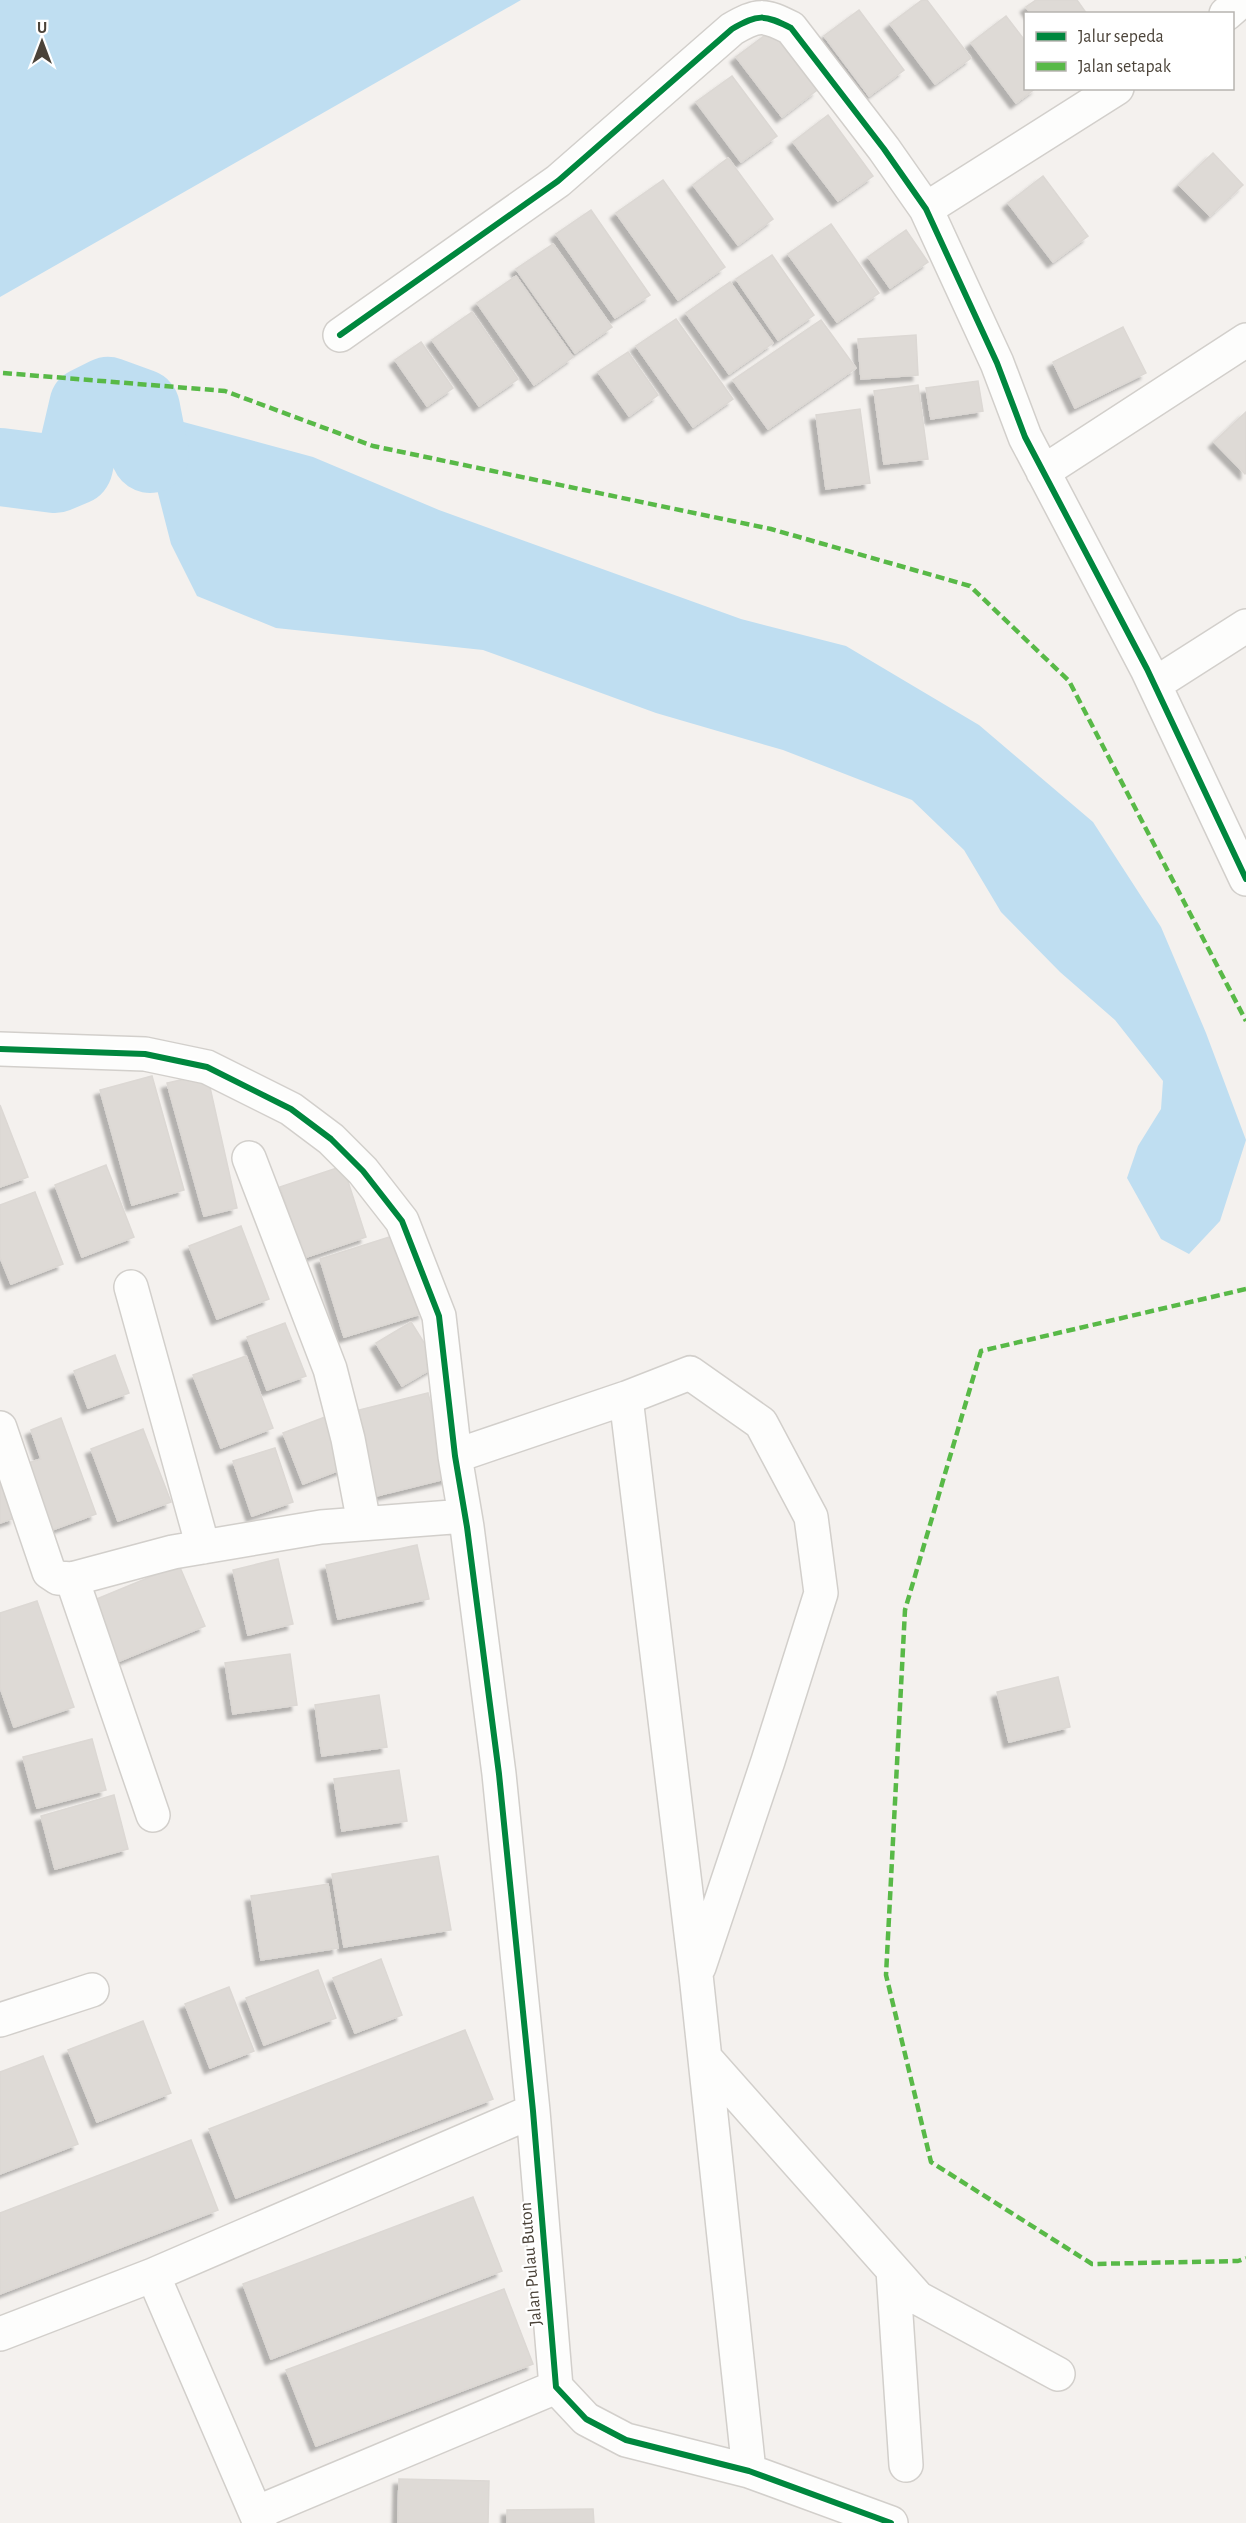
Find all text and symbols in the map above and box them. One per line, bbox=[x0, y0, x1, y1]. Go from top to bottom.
north arrow bbox=[12, 12, 72, 72]
legend bbox=[1024, 12, 1234, 90]
text: U bbox=[37, 20, 47, 36]
text: Jalur sepeda bbox=[1078, 28, 1164, 46]
text: Jalan setapak bbox=[1078, 58, 1172, 76]
street label: Jalan Pulau Buton bbox=[517, 2202, 545, 2326]

